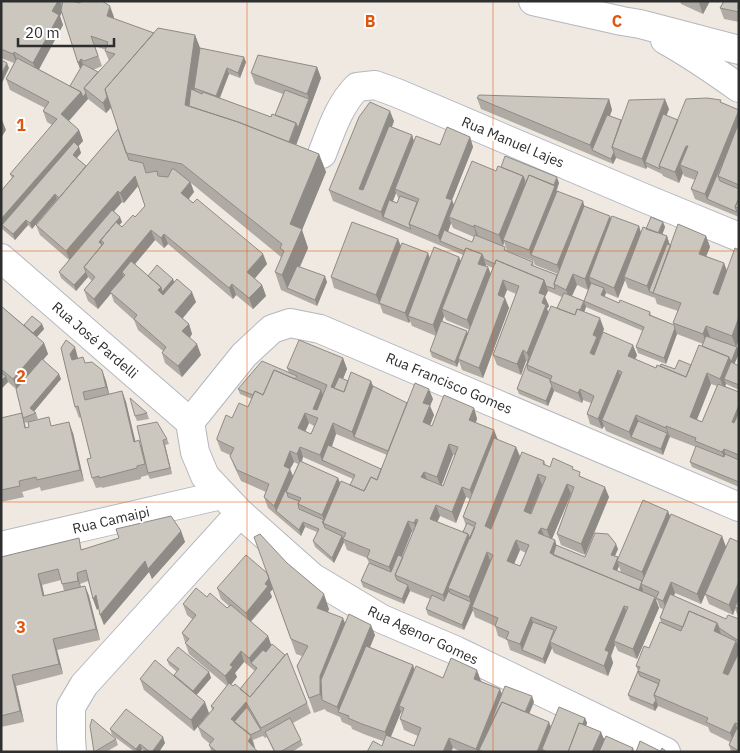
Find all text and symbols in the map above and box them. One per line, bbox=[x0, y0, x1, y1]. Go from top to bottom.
text: B bbox=[365, 11, 376, 31]
text: C bbox=[612, 11, 622, 31]
scale bar bbox=[18, 15, 114, 47]
text: 20 m bbox=[25, 23, 60, 42]
street label: Rua Manuel Lajes bbox=[459, 112, 567, 172]
text: 1 bbox=[16, 115, 26, 135]
street label: Rua José Pardelli bbox=[48, 298, 142, 382]
street label: Rua Francisco Gomes bbox=[383, 348, 515, 418]
text: 2 bbox=[16, 366, 26, 386]
street label: Rua Camaipi bbox=[71, 502, 151, 538]
street label: Rua Agenor Gomes bbox=[365, 601, 481, 669]
text: 3 bbox=[16, 617, 26, 637]

